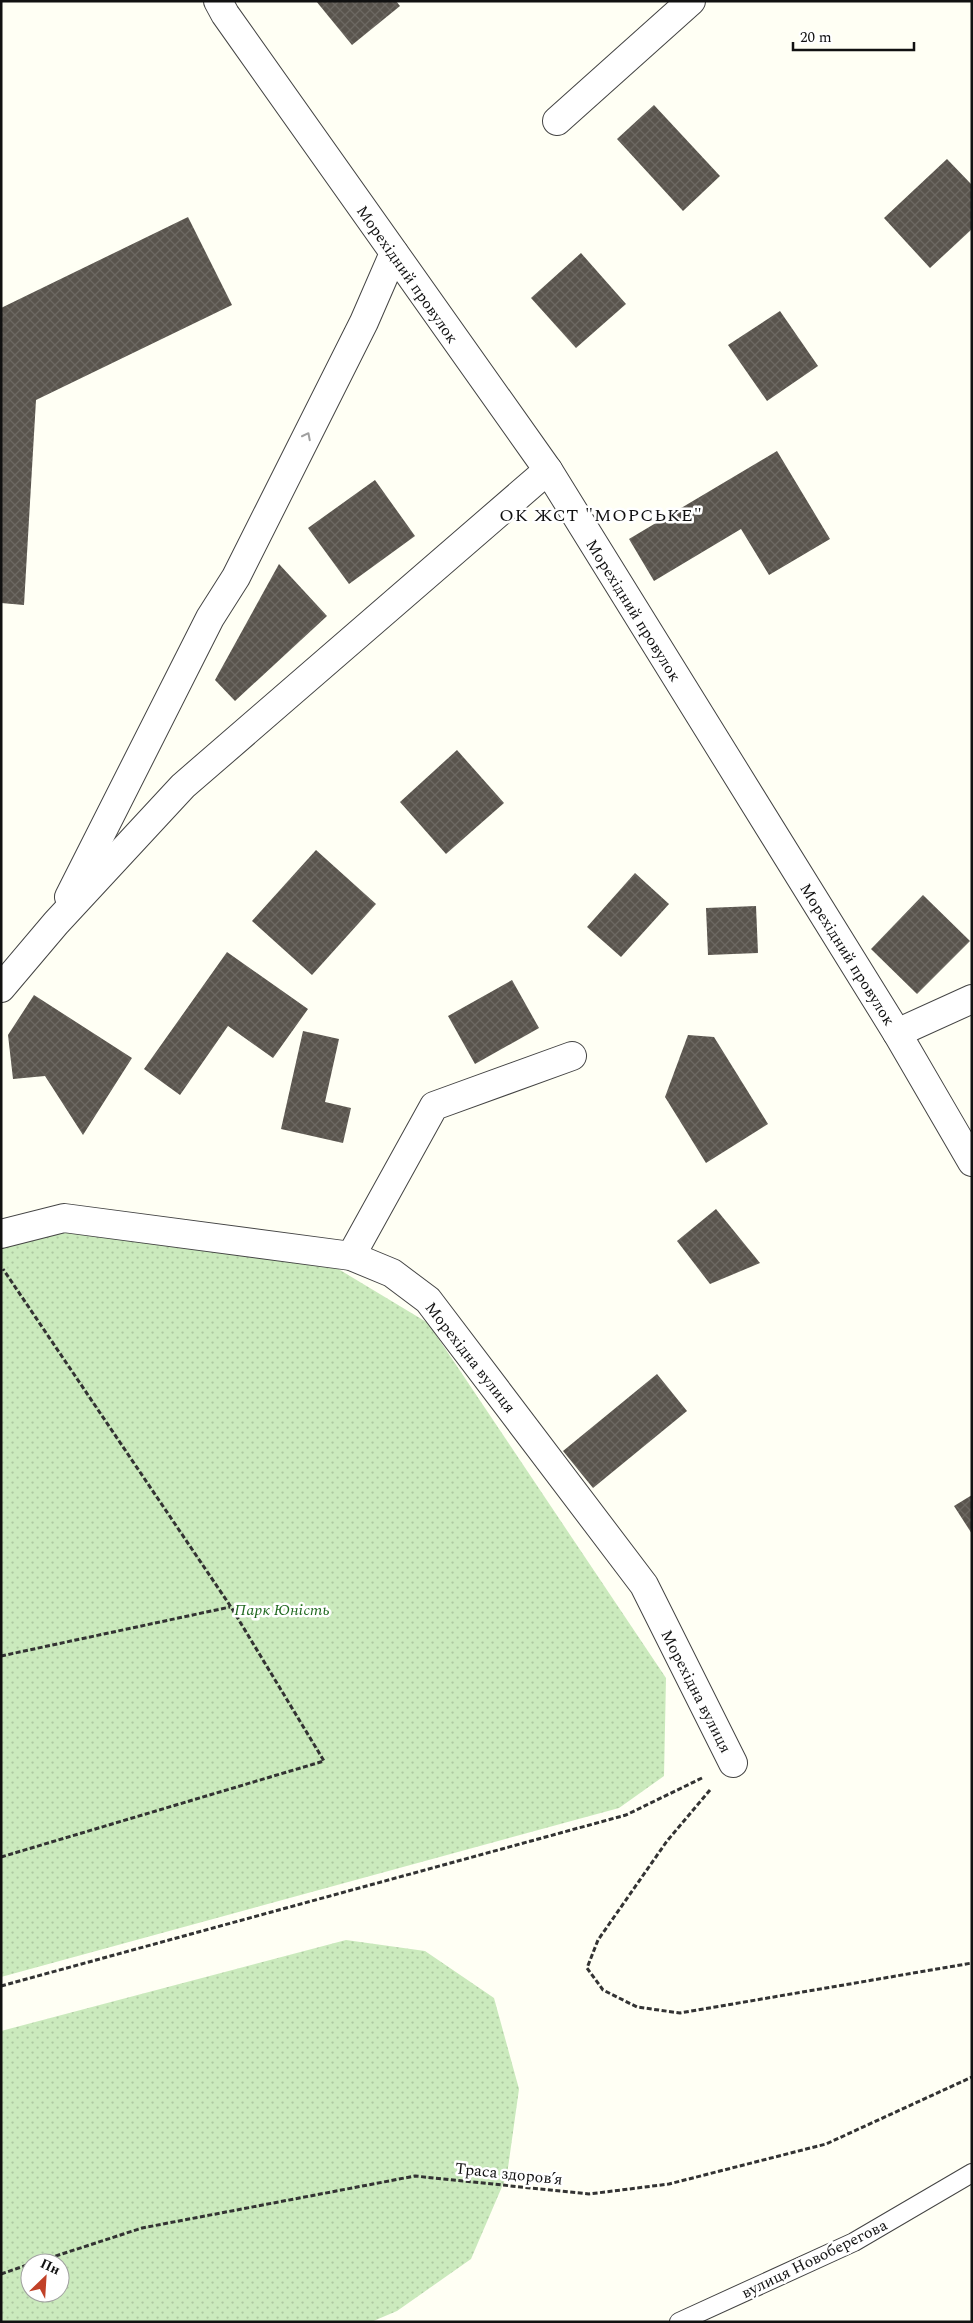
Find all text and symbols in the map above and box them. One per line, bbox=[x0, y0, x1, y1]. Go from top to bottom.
scale bar bbox=[793, 20, 914, 52]
text: 20 m bbox=[800, 26, 832, 49]
street label: Морехідний провулок bbox=[350, 200, 464, 349]
one-way arrow bbox=[301, 433, 311, 442]
district label: ОК ЖСТ "МОРСЬКЕ" bbox=[499, 502, 703, 529]
street label: Морехідний провулок bbox=[579, 535, 687, 687]
street label: Морехідний провулок bbox=[793, 879, 901, 1031]
street label: Морехідна вулиця bbox=[419, 1297, 521, 1418]
park label: Парк Юність bbox=[234, 1598, 330, 1622]
street label: Морехідна вулиця bbox=[655, 1626, 738, 1757]
street label: Траса здоров’я bbox=[454, 2156, 564, 2192]
street label: вулиця Новоберегова bbox=[737, 2213, 892, 2305]
north arrow bbox=[20, 2253, 70, 2303]
text: Пн bbox=[37, 2253, 64, 2281]

